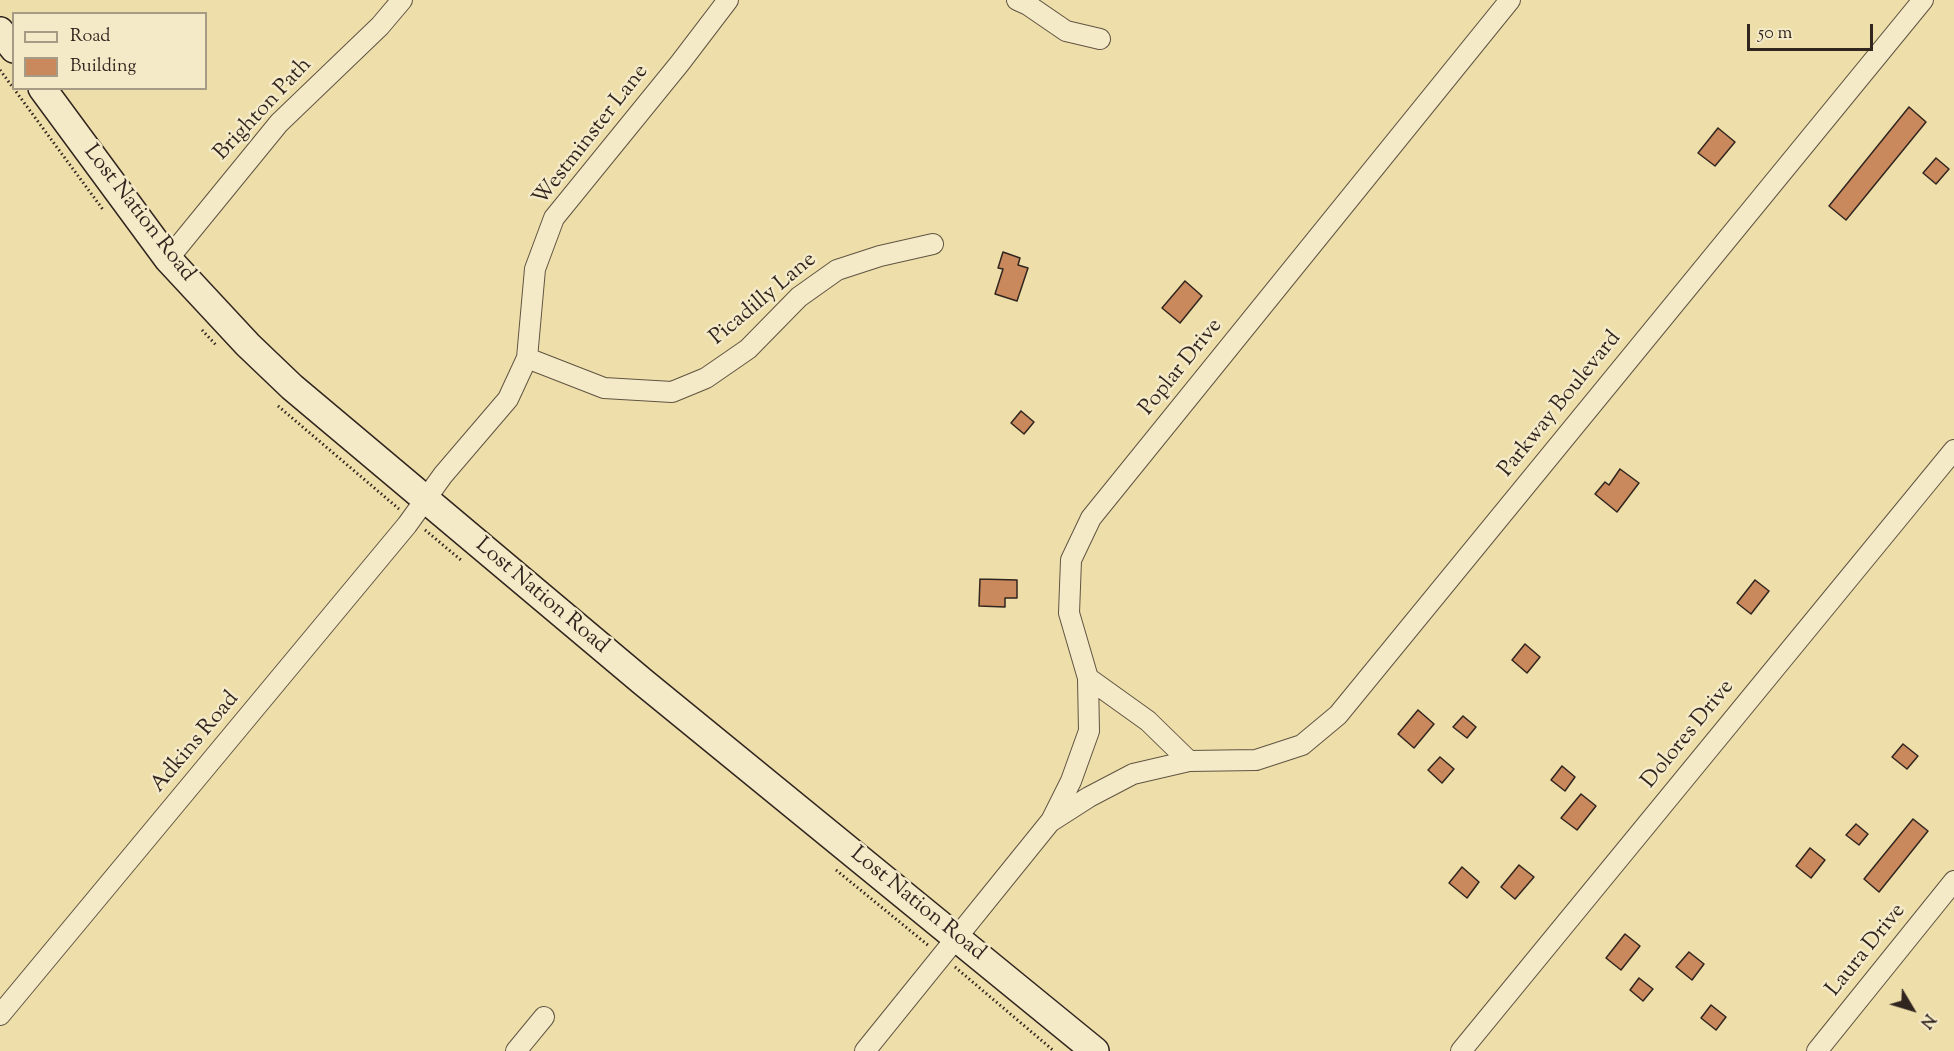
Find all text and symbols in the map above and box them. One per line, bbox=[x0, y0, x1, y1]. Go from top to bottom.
legend bbox=[12, 12, 207, 90]
scale bar bbox=[1750, 12, 1876, 50]
text: 50 m bbox=[1758, 21, 1792, 47]
text: Road bbox=[70, 24, 110, 50]
street label: Brighton Path bbox=[210, 53, 318, 167]
text: Building bbox=[70, 54, 136, 80]
street label: Westminster Lane bbox=[529, 60, 655, 212]
street label: Lost Nation Road bbox=[76, 140, 200, 288]
street label: Picadilly Lane bbox=[705, 248, 823, 352]
street label: Poplar Drive bbox=[1135, 314, 1229, 422]
street label: Parkway Boulevard bbox=[1494, 327, 1628, 483]
street label: Lost Nation Road bbox=[469, 533, 613, 661]
street label: Dolores Drive bbox=[1637, 675, 1741, 795]
street label: Adkins Road bbox=[146, 687, 246, 799]
street label: Lost Nation Road bbox=[844, 842, 990, 968]
street label: Laura Drive bbox=[1822, 899, 1912, 1003]
north arrow bbox=[1882, 979, 1942, 1039]
text: N bbox=[1914, 1008, 1940, 1033]

